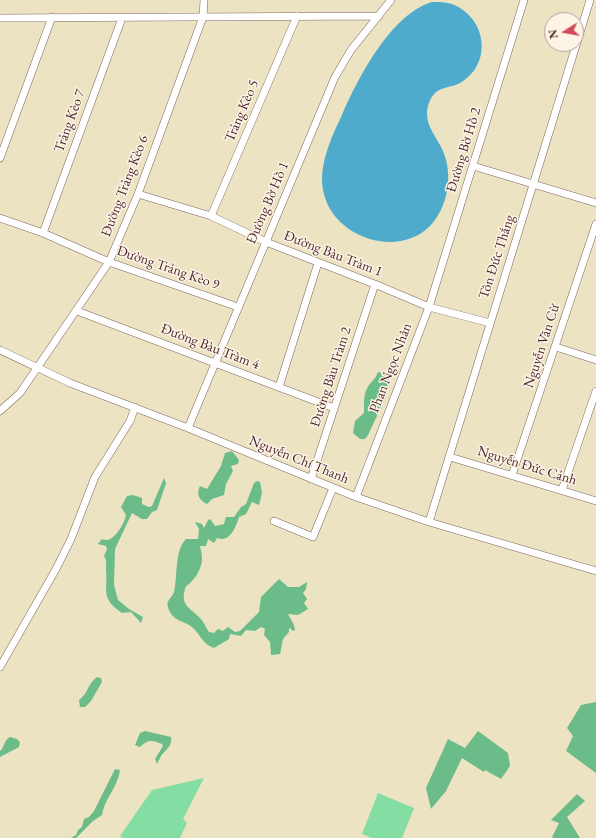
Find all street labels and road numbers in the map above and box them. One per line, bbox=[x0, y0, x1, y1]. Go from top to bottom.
street label: Trảng Kèo 5 bbox=[221, 77, 263, 145]
street label: Trảng Kèo 7 bbox=[51, 87, 89, 155]
street label: Đường Bờ Hồ 2 bbox=[443, 106, 485, 194]
street label: Đường Trảng Kèo 6 bbox=[98, 133, 152, 239]
street label: Đường Bờ Hồ 1 bbox=[243, 159, 293, 247]
street label: Tôn Đức Thắng bbox=[475, 213, 519, 301]
street label: Đường Bàu Tràm 1 bbox=[281, 227, 385, 281]
street label: Đường Trảng Kèo 9 bbox=[114, 243, 222, 293]
street label: Nguyễn Văn Cừ bbox=[520, 302, 564, 390]
street label: Đường Bàu Tràm 4 bbox=[158, 320, 262, 374]
street label: Phan Ngọc Nhân bbox=[366, 321, 416, 415]
street label: Đường Bàu Tràm 2 bbox=[307, 325, 355, 429]
street label: Nguyễn Chí Thanh bbox=[247, 432, 351, 488]
street label: Nguyễn Đức Cảnh bbox=[475, 443, 579, 489]

